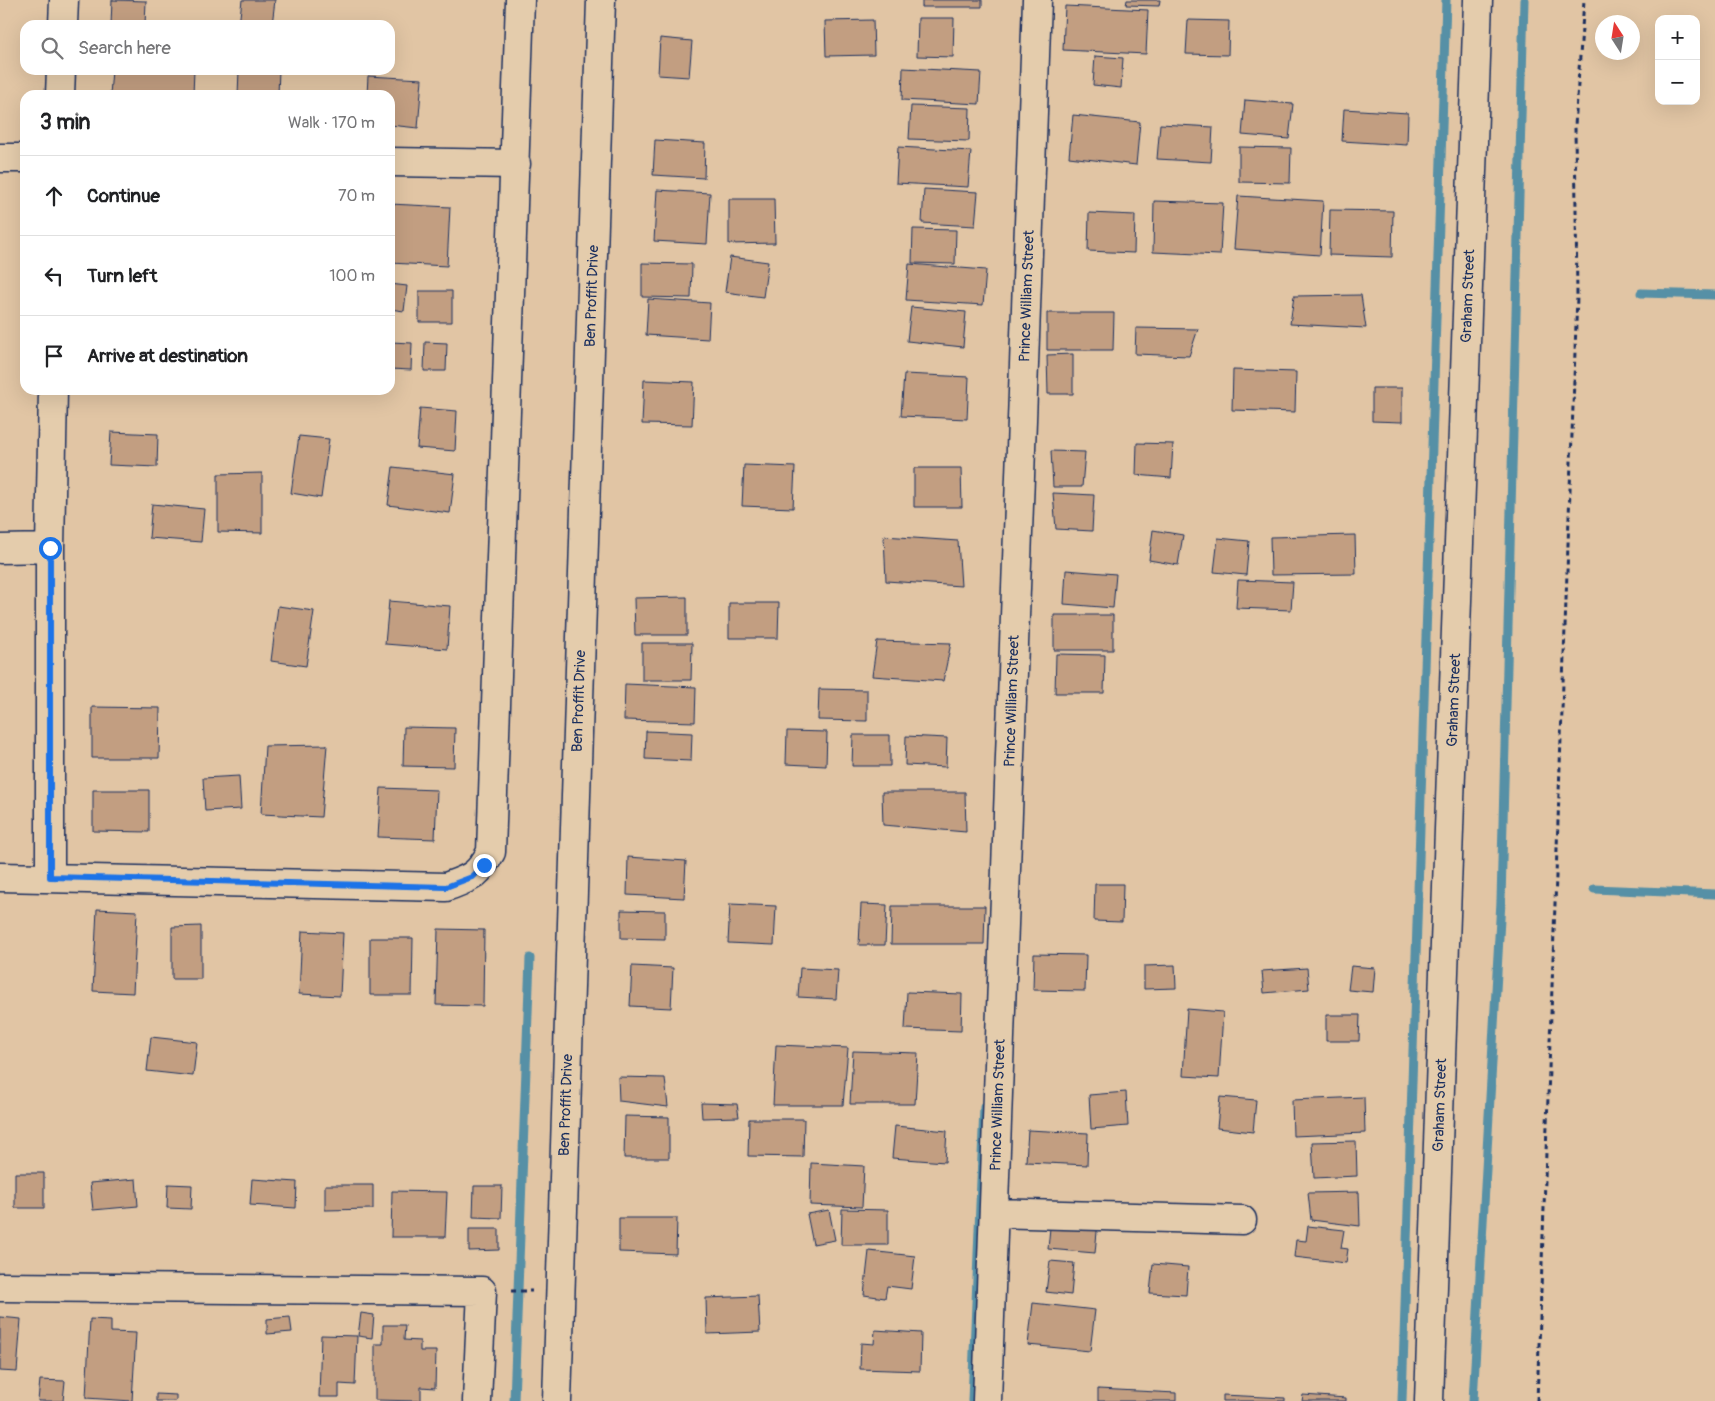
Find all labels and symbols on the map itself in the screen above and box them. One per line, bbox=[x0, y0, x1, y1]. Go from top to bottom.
north arrow bbox=[1595, 15, 1640, 60]
street label: Prince William Street bbox=[1015, 229, 1039, 362]
street label: Ben Proffit Drive bbox=[581, 244, 603, 347]
street label: Graham Street bbox=[1457, 248, 1479, 343]
route start bbox=[39, 537, 62, 560]
street label: Prince William Street bbox=[1000, 634, 1024, 767]
street label: Ben Proffit Drive bbox=[568, 649, 590, 752]
street label: Graham Street bbox=[1443, 652, 1465, 747]
route end bbox=[473, 854, 496, 877]
street label: Prince William Street bbox=[986, 1038, 1010, 1171]
street label: Ben Proffit Drive bbox=[555, 1053, 577, 1156]
street label: Graham Street bbox=[1429, 1057, 1451, 1152]

